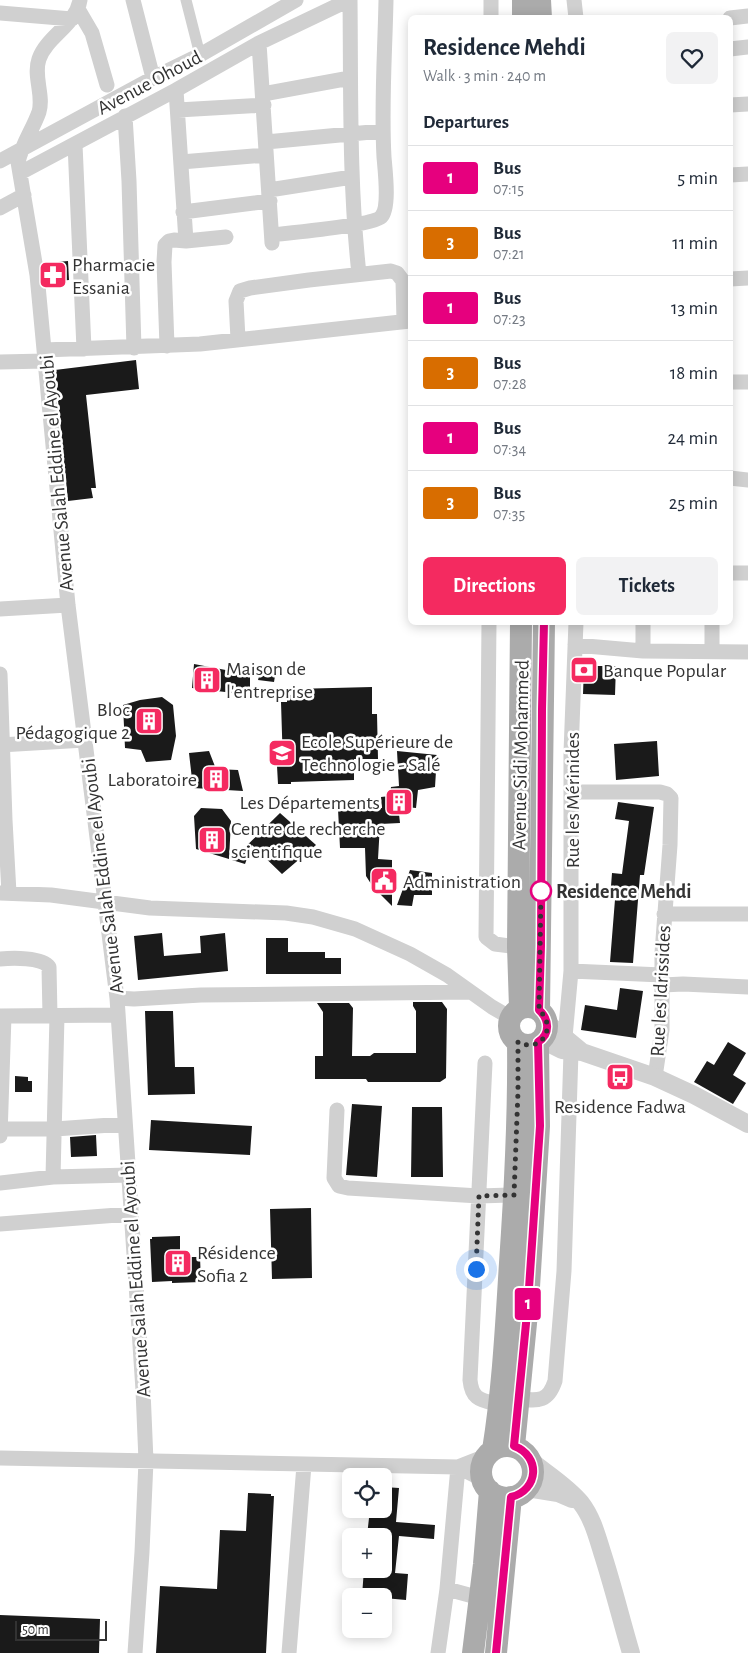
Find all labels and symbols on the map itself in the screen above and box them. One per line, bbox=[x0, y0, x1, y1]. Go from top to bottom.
street label: Avenue Ohoud bbox=[94, 47, 205, 119]
place label: Pharmacie Essania bbox=[72, 255, 155, 298]
pharmacy icon: Pharmacie Essania bbox=[38, 260, 68, 290]
street label: Avenue Salah Eddine el Ayoubi bbox=[37, 354, 77, 592]
bank icon: Banque Popular bbox=[569, 655, 599, 685]
place label: Maison de l'entreprise bbox=[226, 659, 313, 702]
street label: Avenue Sidi Mohammed bbox=[509, 660, 533, 850]
place label: Banque Popular bbox=[603, 661, 727, 681]
building icon: Maison de l'entreprise bbox=[192, 665, 222, 695]
place label: Bloc Pédagogique 2 bbox=[15, 700, 130, 743]
building icon: Bloc Pédagogique 2 bbox=[134, 706, 164, 736]
place label: Ecole Supérieure de Technologie - Salé bbox=[301, 732, 453, 775]
street label: Rue les Mérinides bbox=[563, 732, 583, 868]
school or university icon: Ecole Supérieure de Technologie - Salé bbox=[267, 738, 297, 768]
street label: Avenue Salah Eddine el Ayoubi bbox=[79, 757, 127, 995]
building icon: Laboratoire bbox=[201, 764, 231, 794]
place label: Laboratoire bbox=[108, 770, 197, 790]
building icon: Les Départements bbox=[384, 787, 414, 817]
place label: Les Départements bbox=[240, 793, 380, 813]
place label: Centre de recherche scientifique bbox=[231, 819, 386, 862]
building icon: Centre de recherche scientifique bbox=[197, 825, 227, 855]
public building icon: Administration bbox=[369, 866, 399, 896]
place label: Administration bbox=[403, 872, 521, 892]
marker: Residence Mehdi bbox=[530, 880, 552, 902]
place label: Residence Mehdi bbox=[556, 882, 692, 902]
street label: Rue les Idrissides bbox=[648, 925, 674, 1057]
bus stop icon: Residence Fadwa bbox=[605, 1062, 635, 1092]
place label: Residence Fadwa bbox=[554, 1097, 686, 1117]
street label: Avenue Salah Eddine el Ayoubi bbox=[118, 1160, 154, 1398]
place label: Résidence Sofia 2 bbox=[197, 1243, 276, 1286]
building icon: Résidence Sofia 2 bbox=[163, 1248, 193, 1278]
your location bbox=[464, 1257, 489, 1282]
line badge: 1 bbox=[512, 1288, 544, 1320]
scale bar bbox=[15, 1618, 108, 1641]

